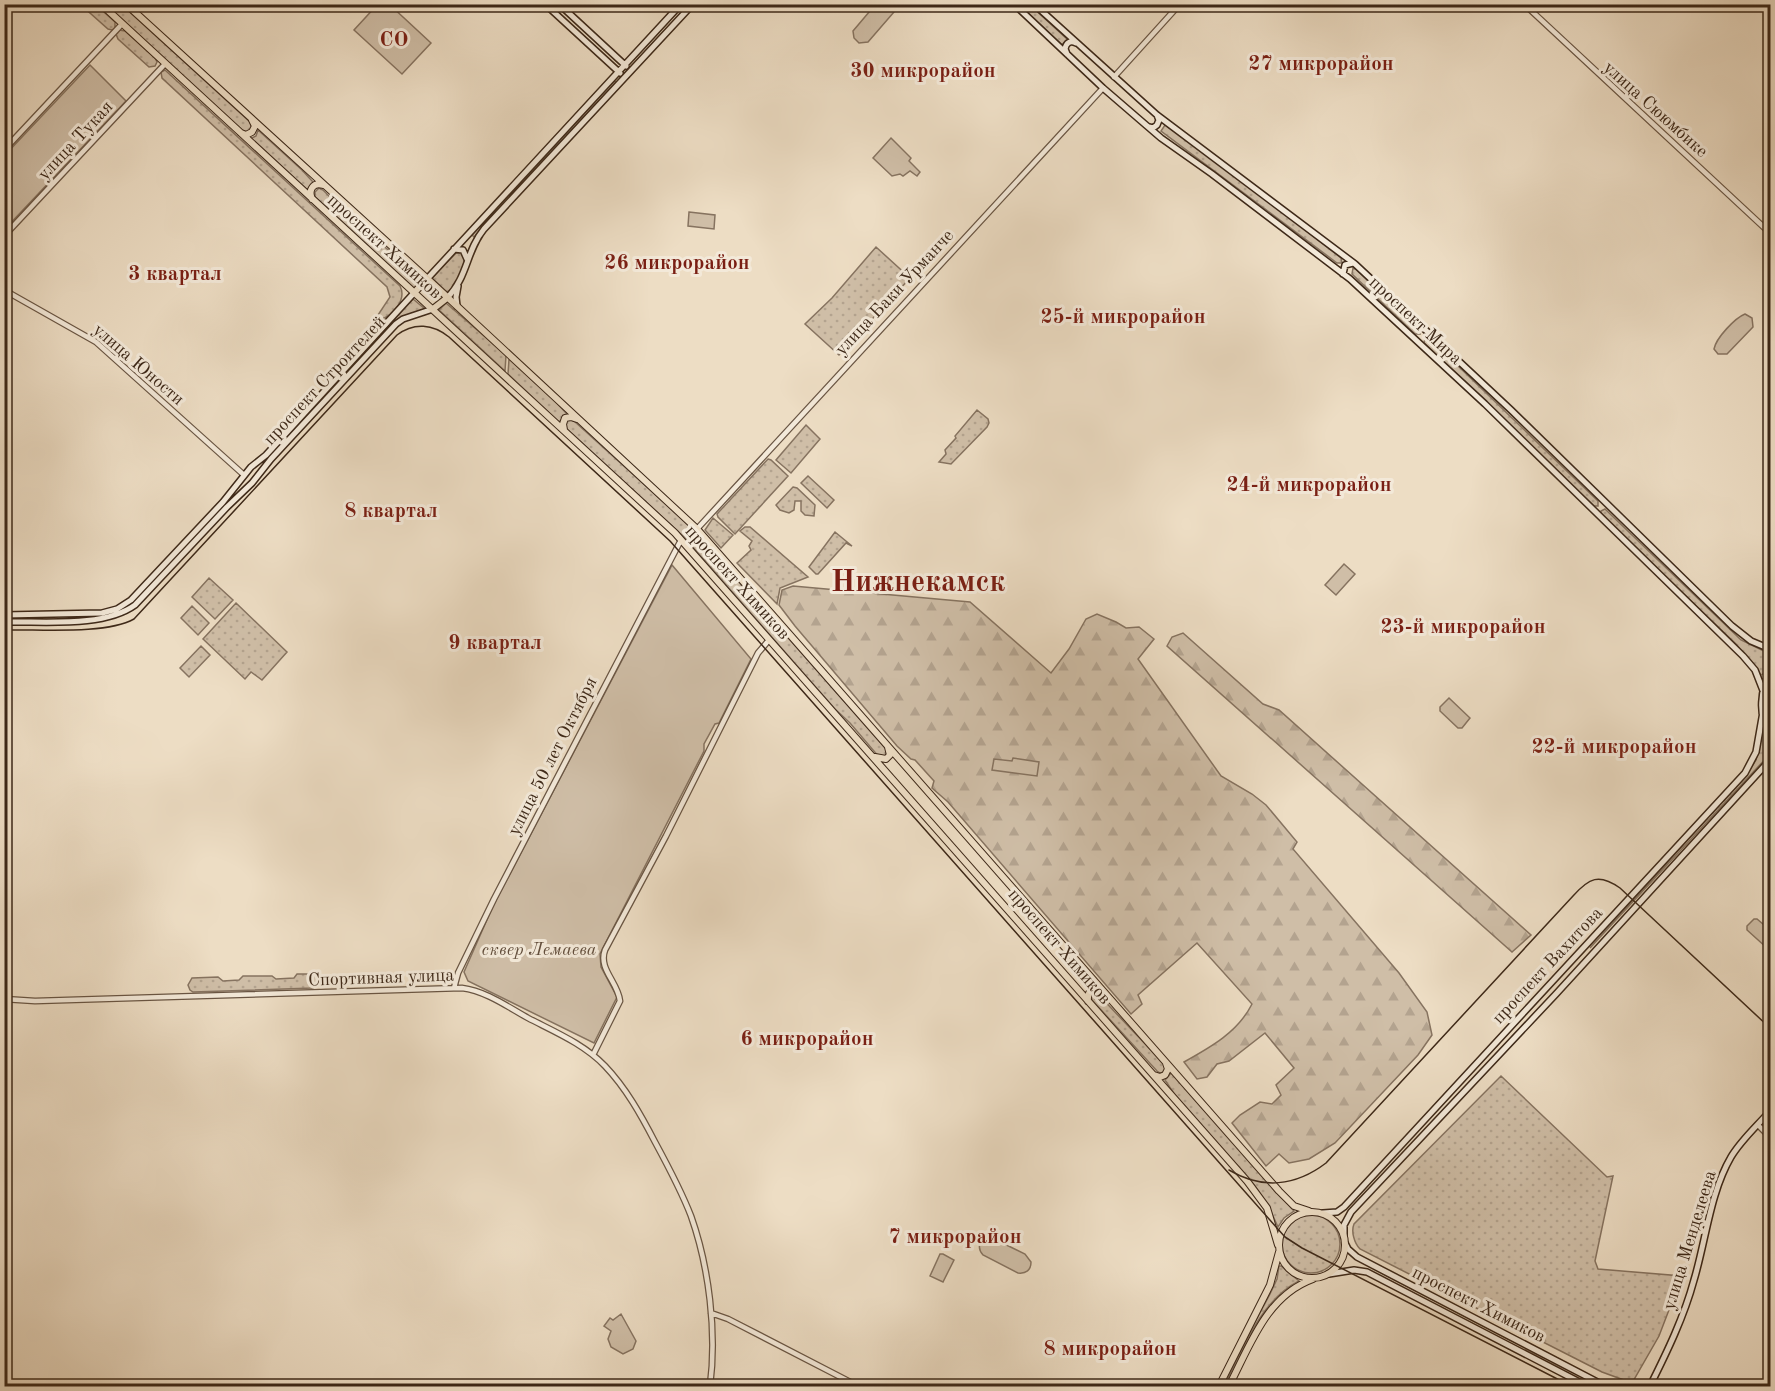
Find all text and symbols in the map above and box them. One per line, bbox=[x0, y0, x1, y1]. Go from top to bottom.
district label: СО bbox=[380, 30, 408, 51]
district label: 27 микрорайон bbox=[1248, 54, 1394, 75]
street label: улица Сююмбике bbox=[1600, 58, 1711, 161]
district label: 30 микрорайон bbox=[850, 61, 996, 82]
street label: улица Тукая bbox=[35, 98, 117, 184]
street label: проспект Химиков bbox=[324, 191, 445, 302]
street label: улица Баки Урманче bbox=[832, 226, 957, 359]
district label: 26 микрорайон bbox=[604, 253, 750, 274]
district label: 3 квартал bbox=[128, 264, 222, 285]
street label: проспект Мира bbox=[1365, 273, 1465, 368]
district label: 25-й микрорайон bbox=[1040, 307, 1206, 328]
street label: проспект Строителей bbox=[261, 313, 389, 449]
street label: улица Юности bbox=[89, 321, 187, 409]
district label: 24-й микрорайон bbox=[1226, 475, 1392, 496]
district label: 8 квартал bbox=[344, 501, 438, 522]
street label: проспект Химиков bbox=[682, 522, 793, 643]
district label: Нижнекамск bbox=[831, 568, 1006, 598]
district label: 23-й микрорайон bbox=[1380, 617, 1546, 638]
district label: 9 квартал bbox=[448, 633, 542, 654]
street label: улица 50 лет Октября bbox=[505, 674, 601, 839]
district label: 22-й микрорайон bbox=[1531, 737, 1697, 758]
street label: проспект Химиков bbox=[1004, 885, 1114, 1008]
street label: проспект Вахитова bbox=[1489, 904, 1606, 1027]
park label: сквер Лемаева bbox=[481, 941, 597, 959]
street label: Спортивная улица bbox=[308, 966, 455, 990]
district label: 6 микрорайон bbox=[740, 1029, 874, 1050]
street label: улица Менделеева bbox=[1660, 1168, 1720, 1312]
district label: 7 микрорайон bbox=[888, 1227, 1022, 1248]
street label: проспект Химиков bbox=[1409, 1264, 1548, 1346]
district label: 8 микрорайон bbox=[1043, 1339, 1177, 1360]

